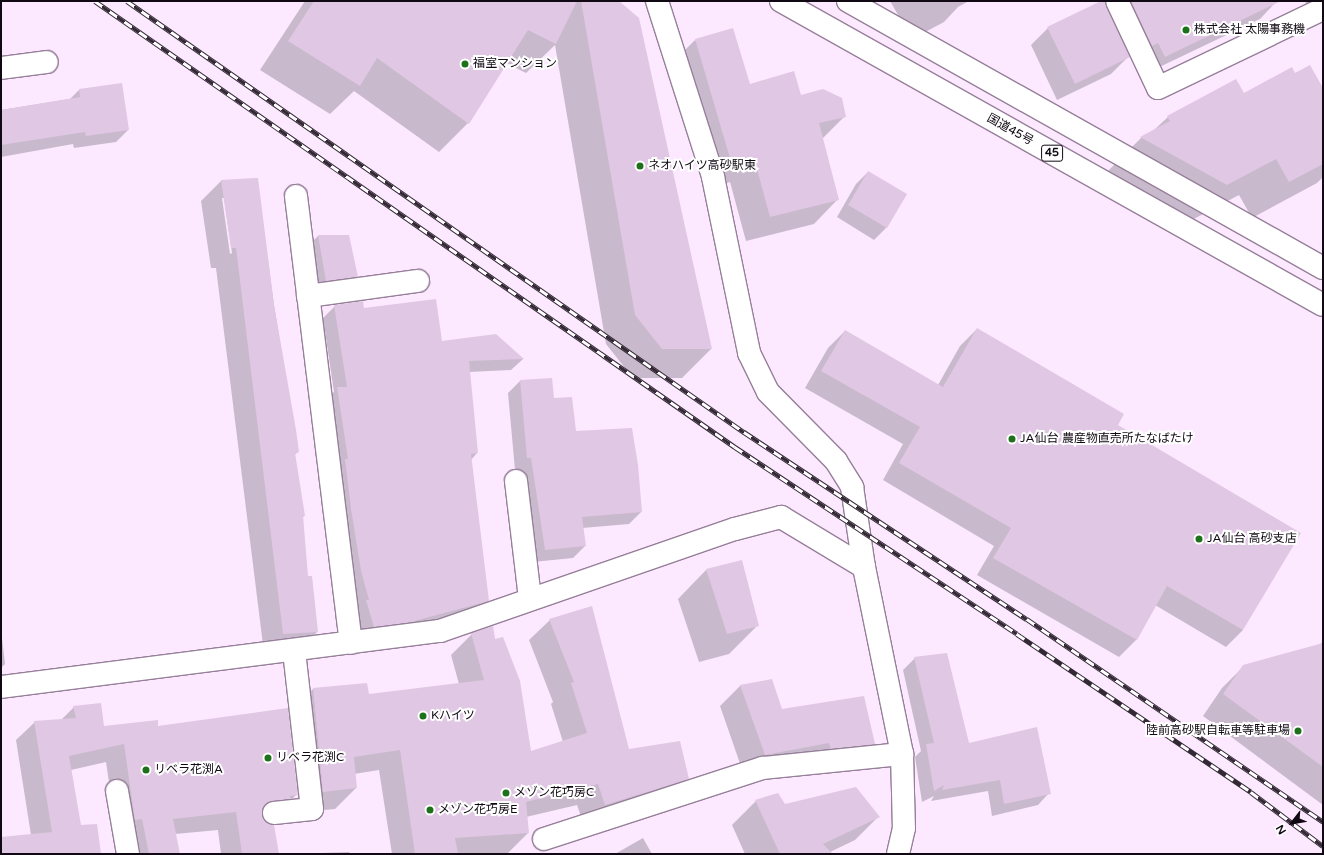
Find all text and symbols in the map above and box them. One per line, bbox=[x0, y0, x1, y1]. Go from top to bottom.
place label: 株式会社 太陽事務機 bbox=[1194, 23, 1305, 37]
marker: 株式会社 太陽事務機 bbox=[1181, 25, 1191, 35]
place label: 福室マンション bbox=[473, 57, 557, 71]
marker: 福室マンション bbox=[460, 59, 470, 69]
street label: 国道45号 bbox=[984, 111, 1036, 149]
road number: 45 bbox=[1041, 144, 1063, 162]
place label: ネオハイツ高砂駅東 bbox=[648, 159, 756, 173]
marker: ネオハイツ高砂駅東 bbox=[635, 161, 645, 171]
place label: JA仙台 農産物直売所たなばたけ bbox=[1020, 432, 1194, 446]
marker: JA仙台 農産物直売所たなばたけ bbox=[1007, 434, 1017, 444]
place label: JA仙台 高砂支店 bbox=[1207, 532, 1297, 546]
marker: JA仙台 高砂支店 bbox=[1194, 534, 1204, 544]
place label: Kハイツ bbox=[431, 709, 475, 723]
marker: Kハイツ bbox=[418, 711, 428, 721]
place label: 陸前高砂駅自転車等駐車場 bbox=[1146, 724, 1290, 738]
marker: 陸前高砂駅自転車等駐車場 bbox=[1293, 726, 1303, 736]
place label: リベラ花渕C bbox=[276, 751, 344, 765]
marker: リベラ花渕C bbox=[263, 753, 273, 763]
place label: リベラ花渕A bbox=[154, 763, 223, 777]
marker: リベラ花渕A bbox=[141, 765, 151, 775]
place label: メゾン花巧房C bbox=[514, 786, 594, 800]
marker: メゾン花巧房C bbox=[501, 788, 511, 798]
place label: メゾン花巧房E bbox=[438, 803, 518, 817]
north arrow bbox=[1272, 803, 1312, 843]
marker: メゾン花巧房E bbox=[425, 805, 435, 815]
text: N bbox=[1273, 822, 1289, 837]

